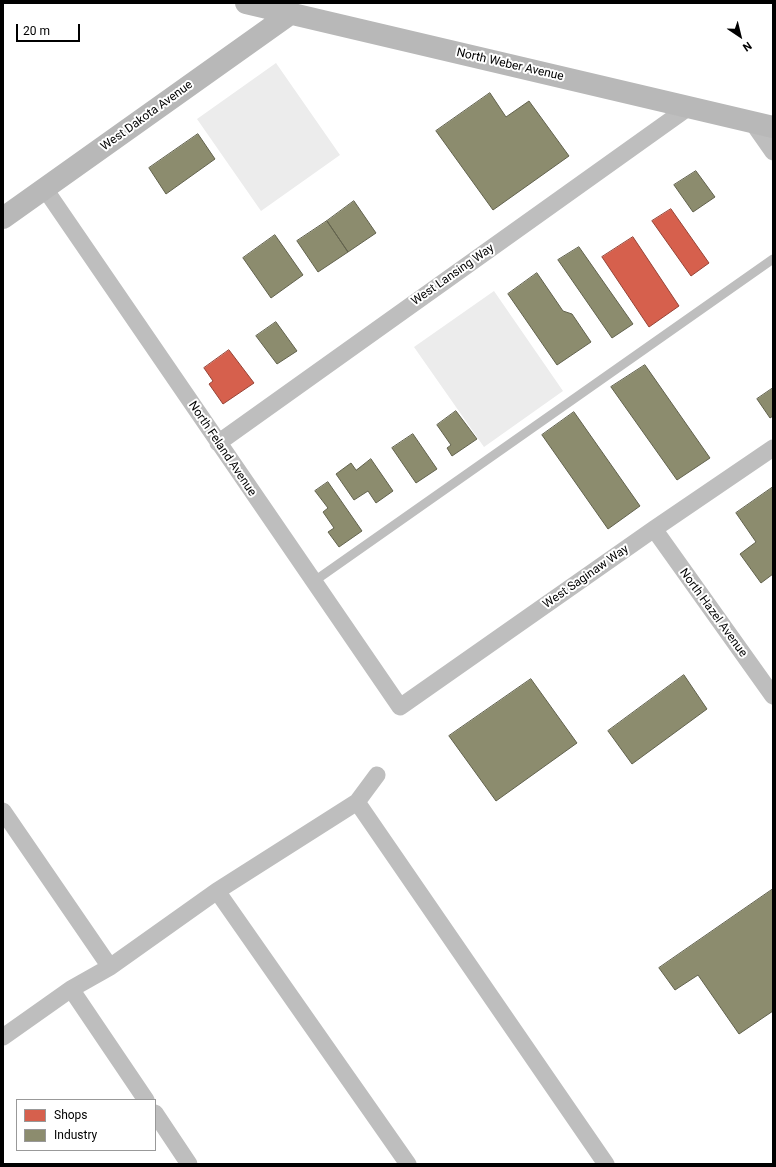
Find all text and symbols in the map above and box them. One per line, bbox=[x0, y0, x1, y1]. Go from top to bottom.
scale bar bbox=[18, 16, 82, 42]
north arrow bbox=[720, 16, 760, 56]
text: 20 m bbox=[23, 24, 50, 38]
text: N bbox=[740, 39, 754, 54]
street label: North Weber Avenue bbox=[455, 46, 565, 84]
street label: West Dakota Avenue bbox=[98, 78, 196, 154]
street label: West Lansing Way bbox=[409, 241, 497, 309]
street label: North Feland Avenue bbox=[185, 399, 259, 499]
street label: West Saginaw Way bbox=[541, 542, 631, 612]
street label: North Hazel Avenue bbox=[676, 566, 750, 660]
legend bbox=[16, 1099, 156, 1151]
text: Shops bbox=[54, 1108, 88, 1122]
text: Industry bbox=[54, 1128, 97, 1142]

